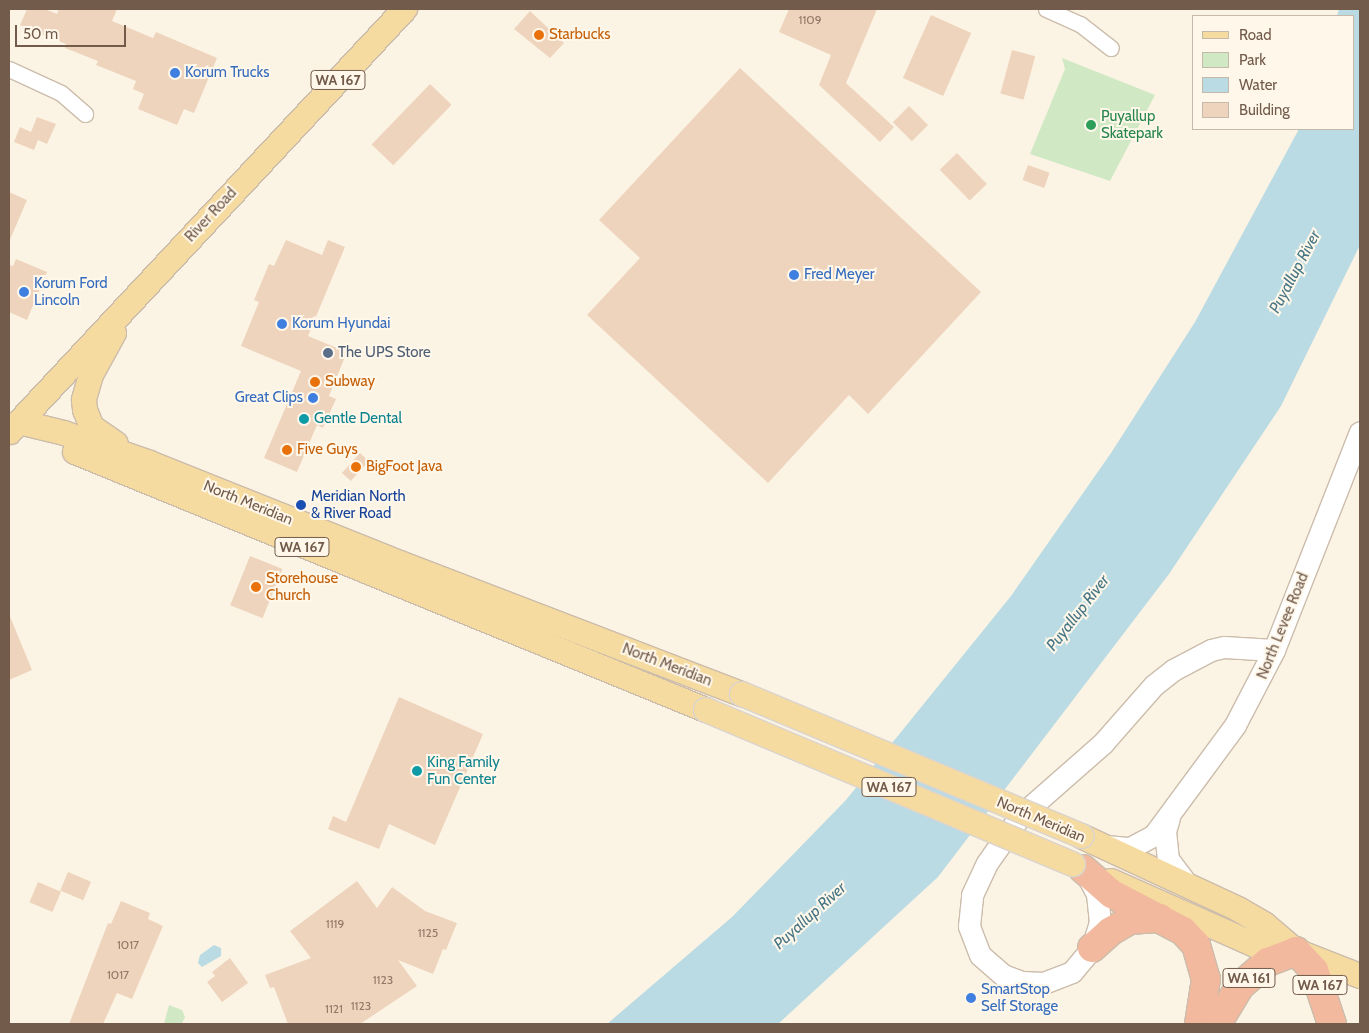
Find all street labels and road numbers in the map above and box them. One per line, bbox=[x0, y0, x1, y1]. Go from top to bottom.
road number: WA 167 bbox=[309, 68, 367, 92]
street label: River Road bbox=[181, 184, 241, 246]
street label: North Meridian bbox=[201, 477, 295, 529]
road number: WA 167 bbox=[273, 536, 331, 558]
street label: North Levee Road bbox=[1253, 570, 1313, 682]
street label: North Meridian bbox=[620, 640, 714, 690]
road number: WA 167 bbox=[860, 776, 918, 799]
street label: North Meridian bbox=[994, 793, 1088, 847]
road number: WA 161 bbox=[1222, 966, 1276, 990]
road number: WA 167 bbox=[1291, 974, 1349, 996]

